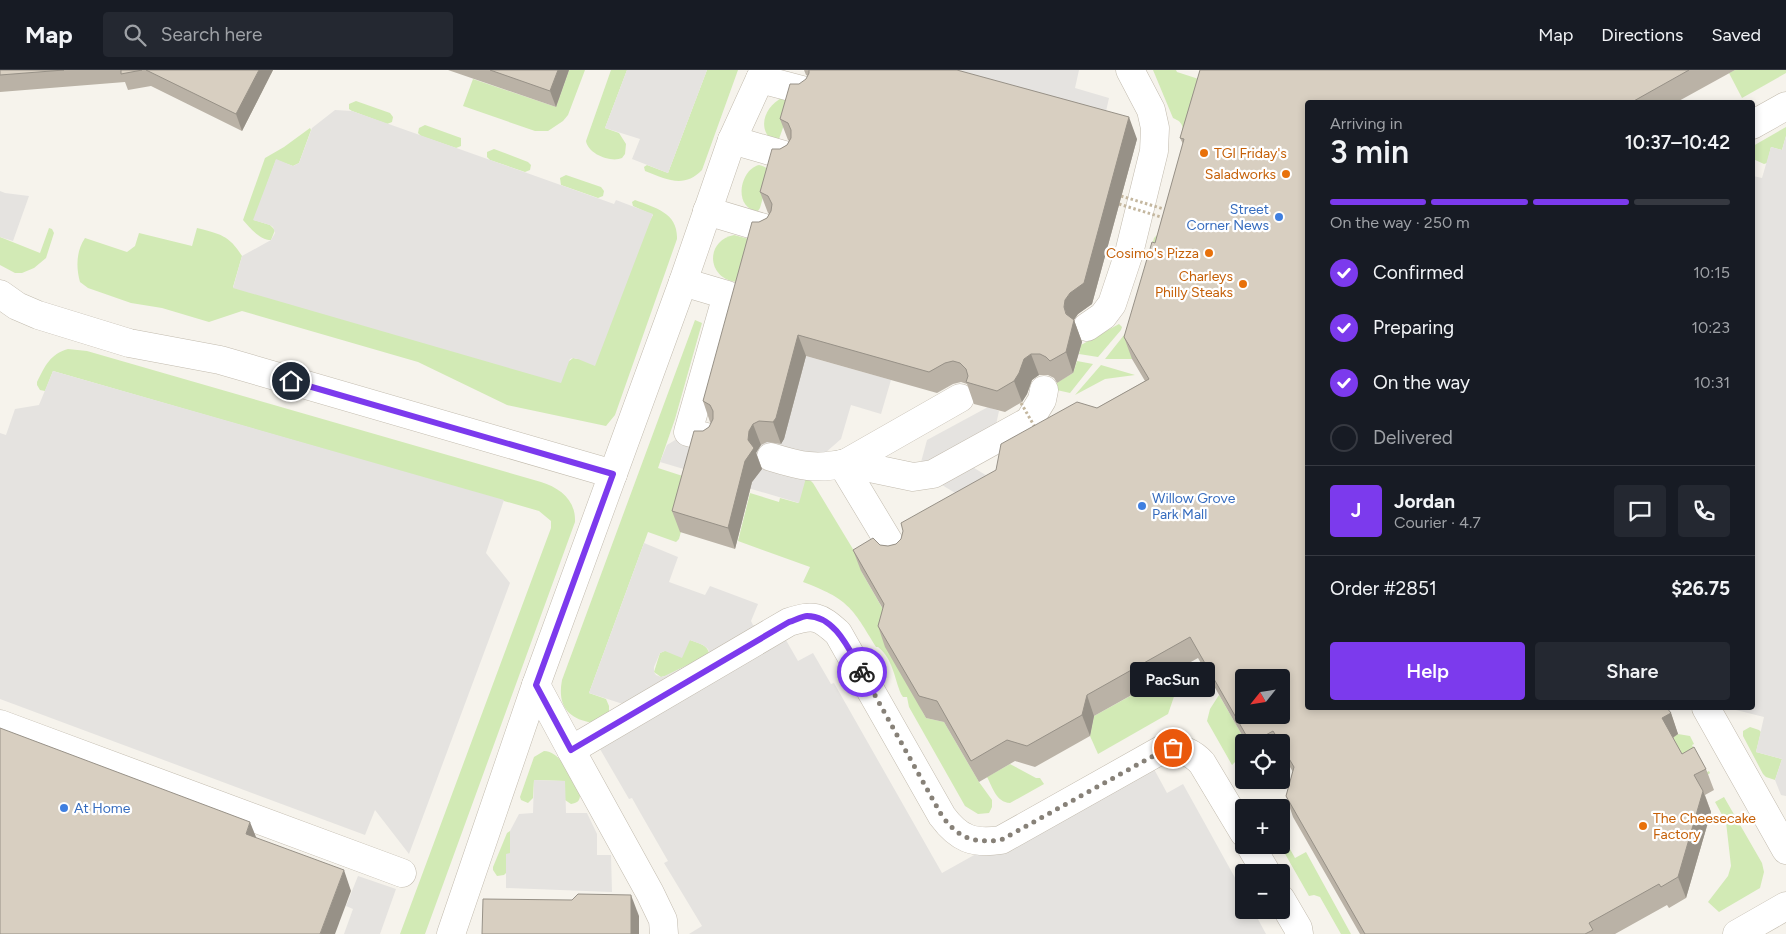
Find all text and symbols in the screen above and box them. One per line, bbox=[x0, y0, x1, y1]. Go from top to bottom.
search box bbox=[103, 12, 453, 57]
text: Map bbox=[25, 20, 73, 49]
icon: search bbox=[121, 21, 149, 49]
text: Search here bbox=[161, 23, 262, 46]
text: Map bbox=[1538, 24, 1573, 46]
text: Directions bbox=[1601, 24, 1683, 46]
text: Saved bbox=[1711, 24, 1761, 46]
text: Arriving in bbox=[1330, 114, 1402, 133]
text: 10:37–10:42 bbox=[1625, 131, 1730, 154]
text: 3 min bbox=[1330, 133, 1409, 171]
place label: TGI Friday's bbox=[1214, 145, 1287, 162]
marker: TGI Friday's bbox=[1198, 147, 1210, 159]
place label: Saladworks bbox=[1205, 166, 1276, 183]
marker: Saladworks bbox=[1280, 168, 1292, 180]
place label: Street Corner News bbox=[1187, 201, 1269, 234]
marker: Street Corner News bbox=[1273, 211, 1285, 223]
text: On the way · 250 m bbox=[1330, 213, 1470, 232]
place label: Cosimo's Pizza bbox=[1106, 245, 1199, 262]
marker: Cosimo's Pizza bbox=[1203, 247, 1215, 259]
icon: check bbox=[1330, 259, 1358, 287]
text: Confirmed bbox=[1373, 261, 1464, 284]
text: 10:15 bbox=[1693, 263, 1730, 282]
place label: Charleys Philly Steaks bbox=[1155, 268, 1233, 301]
marker: Charleys Philly Steaks bbox=[1237, 278, 1249, 290]
icon: check bbox=[1330, 314, 1358, 342]
text: Preparing bbox=[1373, 316, 1454, 339]
text: 10:23 bbox=[1691, 318, 1730, 337]
pin bbox=[270, 360, 312, 402]
icon: home bbox=[277, 367, 305, 395]
icon: check bbox=[1330, 369, 1358, 397]
text: On the way bbox=[1373, 371, 1470, 394]
text: 10:31 bbox=[1694, 373, 1730, 392]
text: Delivered bbox=[1373, 426, 1453, 449]
button: chat bbox=[1614, 485, 1666, 537]
button: phone bbox=[1678, 485, 1730, 537]
place label: Willow Grove Park Mall bbox=[1152, 490, 1236, 523]
text: Jordan bbox=[1394, 490, 1455, 513]
text: J bbox=[1351, 499, 1361, 522]
marker: Willow Grove Park Mall bbox=[1136, 500, 1148, 512]
text: Courier · 4.7 bbox=[1394, 513, 1481, 532]
text: Order #2851 bbox=[1330, 577, 1437, 600]
text: $26.75 bbox=[1671, 577, 1730, 600]
button: Help bbox=[1330, 642, 1525, 700]
button: Share bbox=[1535, 642, 1730, 700]
courier bbox=[837, 647, 887, 697]
icon: bike bbox=[848, 658, 876, 686]
callout: PacSun bbox=[1130, 663, 1216, 698]
north arrow bbox=[1235, 669, 1290, 724]
map controls bbox=[1235, 669, 1290, 919]
text: PacSun bbox=[1145, 670, 1200, 689]
pin bbox=[1152, 727, 1194, 769]
icon: bag bbox=[1159, 734, 1187, 762]
button: locate bbox=[1235, 734, 1290, 789]
button: + bbox=[1235, 799, 1290, 854]
place label: At Home bbox=[74, 800, 131, 817]
marker: At Home bbox=[58, 802, 70, 814]
place label: The Cheesecake Factory bbox=[1653, 810, 1756, 843]
marker: The Cheesecake Factory bbox=[1637, 820, 1649, 832]
button: − bbox=[1235, 864, 1290, 919]

